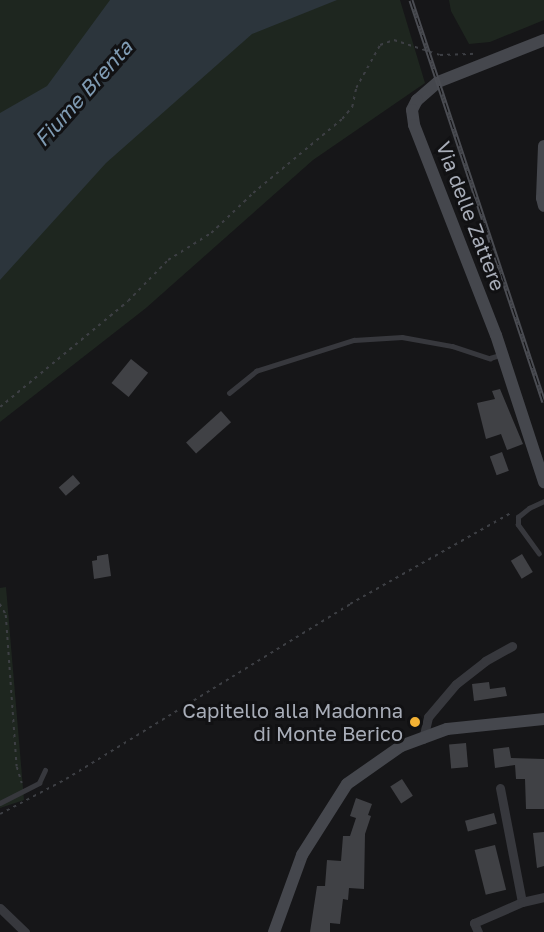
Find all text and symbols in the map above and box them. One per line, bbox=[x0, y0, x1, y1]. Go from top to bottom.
water label: Fiume Brenta bbox=[29, 35, 137, 151]
street label: Via delle Zattere bbox=[432, 138, 510, 294]
place label: Capitello alla Madonna di Monte Berico bbox=[182, 698, 403, 745]
marker: Capitello alla Madonna di Monte Berico bbox=[408, 715, 422, 729]

